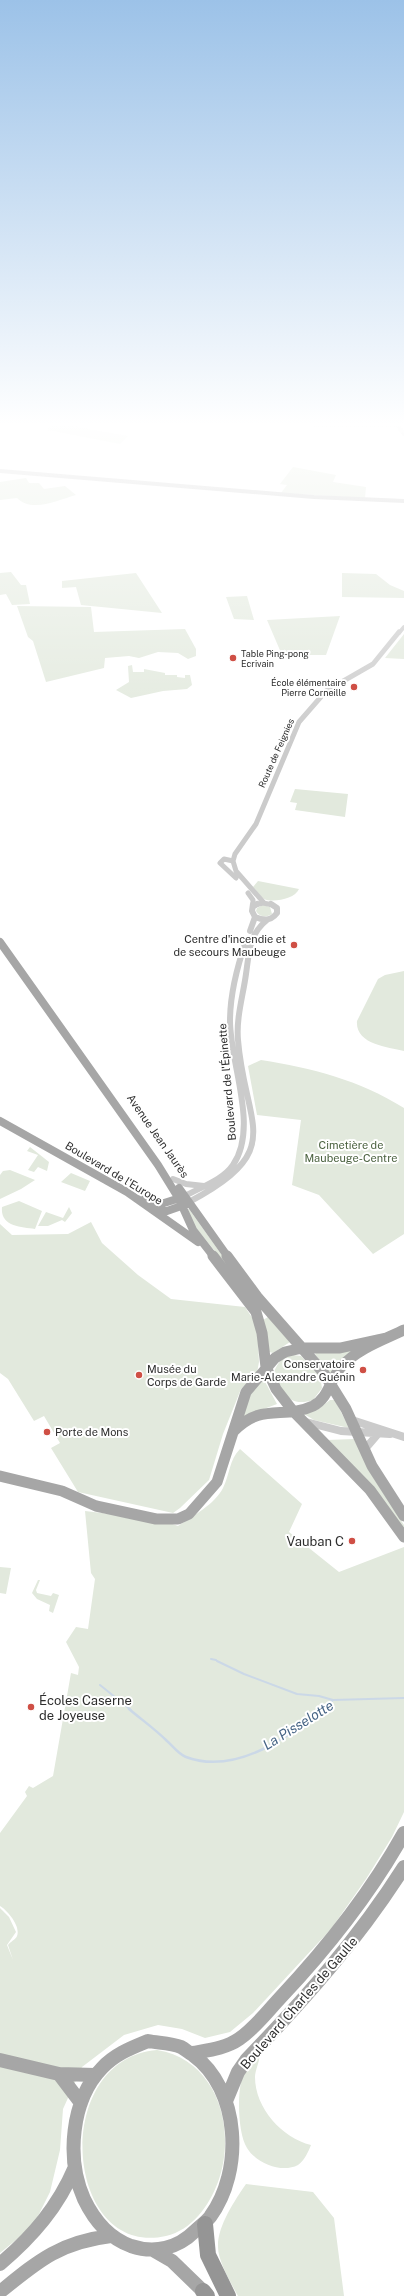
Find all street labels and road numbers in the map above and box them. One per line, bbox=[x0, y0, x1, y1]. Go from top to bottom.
street label: Route de Feignies bbox=[256, 716, 296, 789]
street label: Boulevard de l'Épinette bbox=[215, 1023, 238, 1141]
street label: Avenue Jean Jaurès bbox=[125, 1092, 191, 1180]
street label: Boulevard de l'Europe bbox=[63, 1139, 165, 1207]
street label: Boulevard Charles de Gaulle bbox=[237, 1934, 361, 2072]

